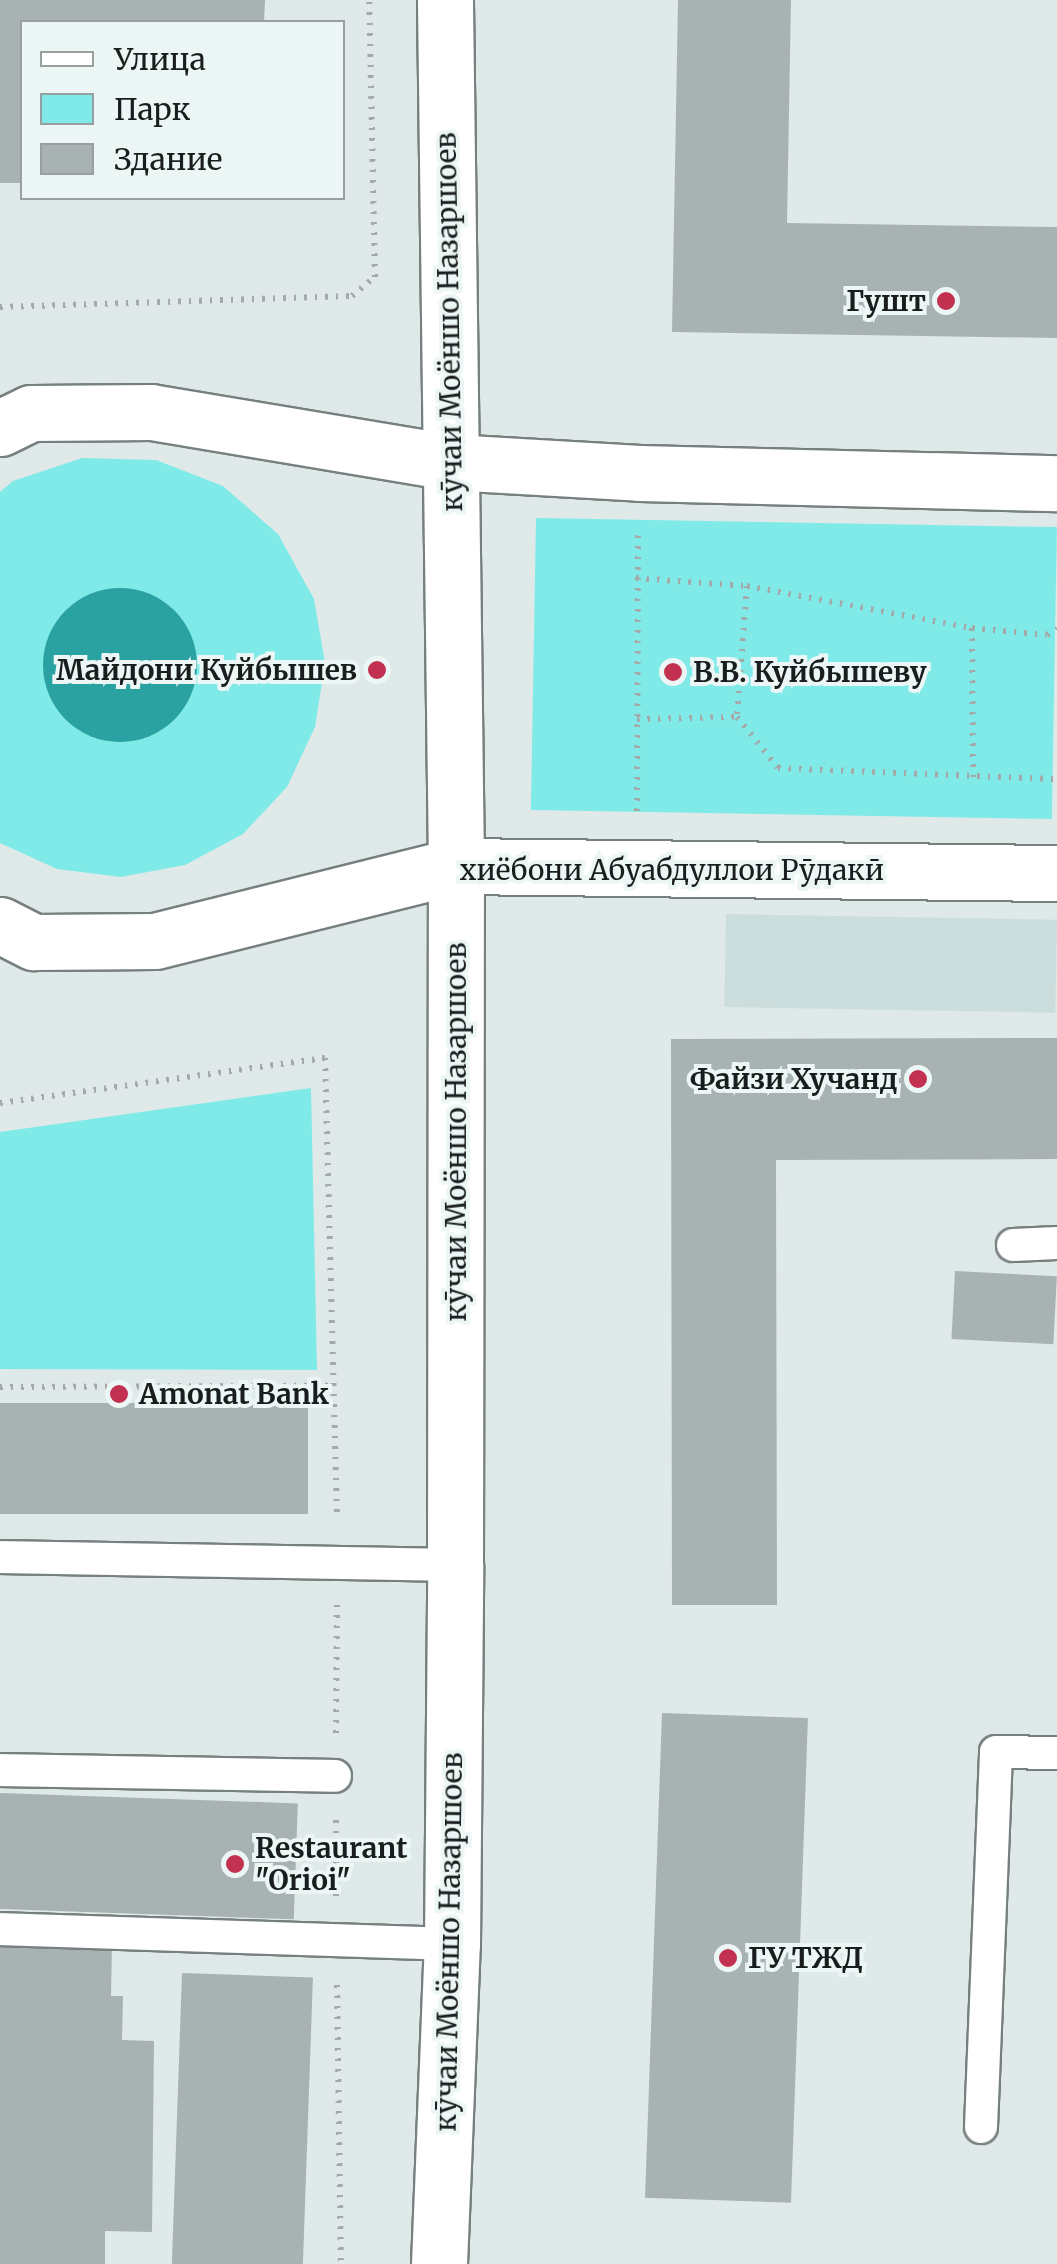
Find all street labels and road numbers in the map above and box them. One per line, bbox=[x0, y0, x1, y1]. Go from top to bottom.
street label: кӯчаи Моёншо Назаршоев bbox=[429, 132, 469, 512]
street label: хиёбони Абуабдуллои Рӯдакӣ bbox=[460, 853, 884, 887]
street label: кӯчаи Моёншо Назаршоев bbox=[439, 942, 473, 1322]
street label: кӯчаи Моёншо Назаршоев bbox=[429, 1752, 469, 2132]

